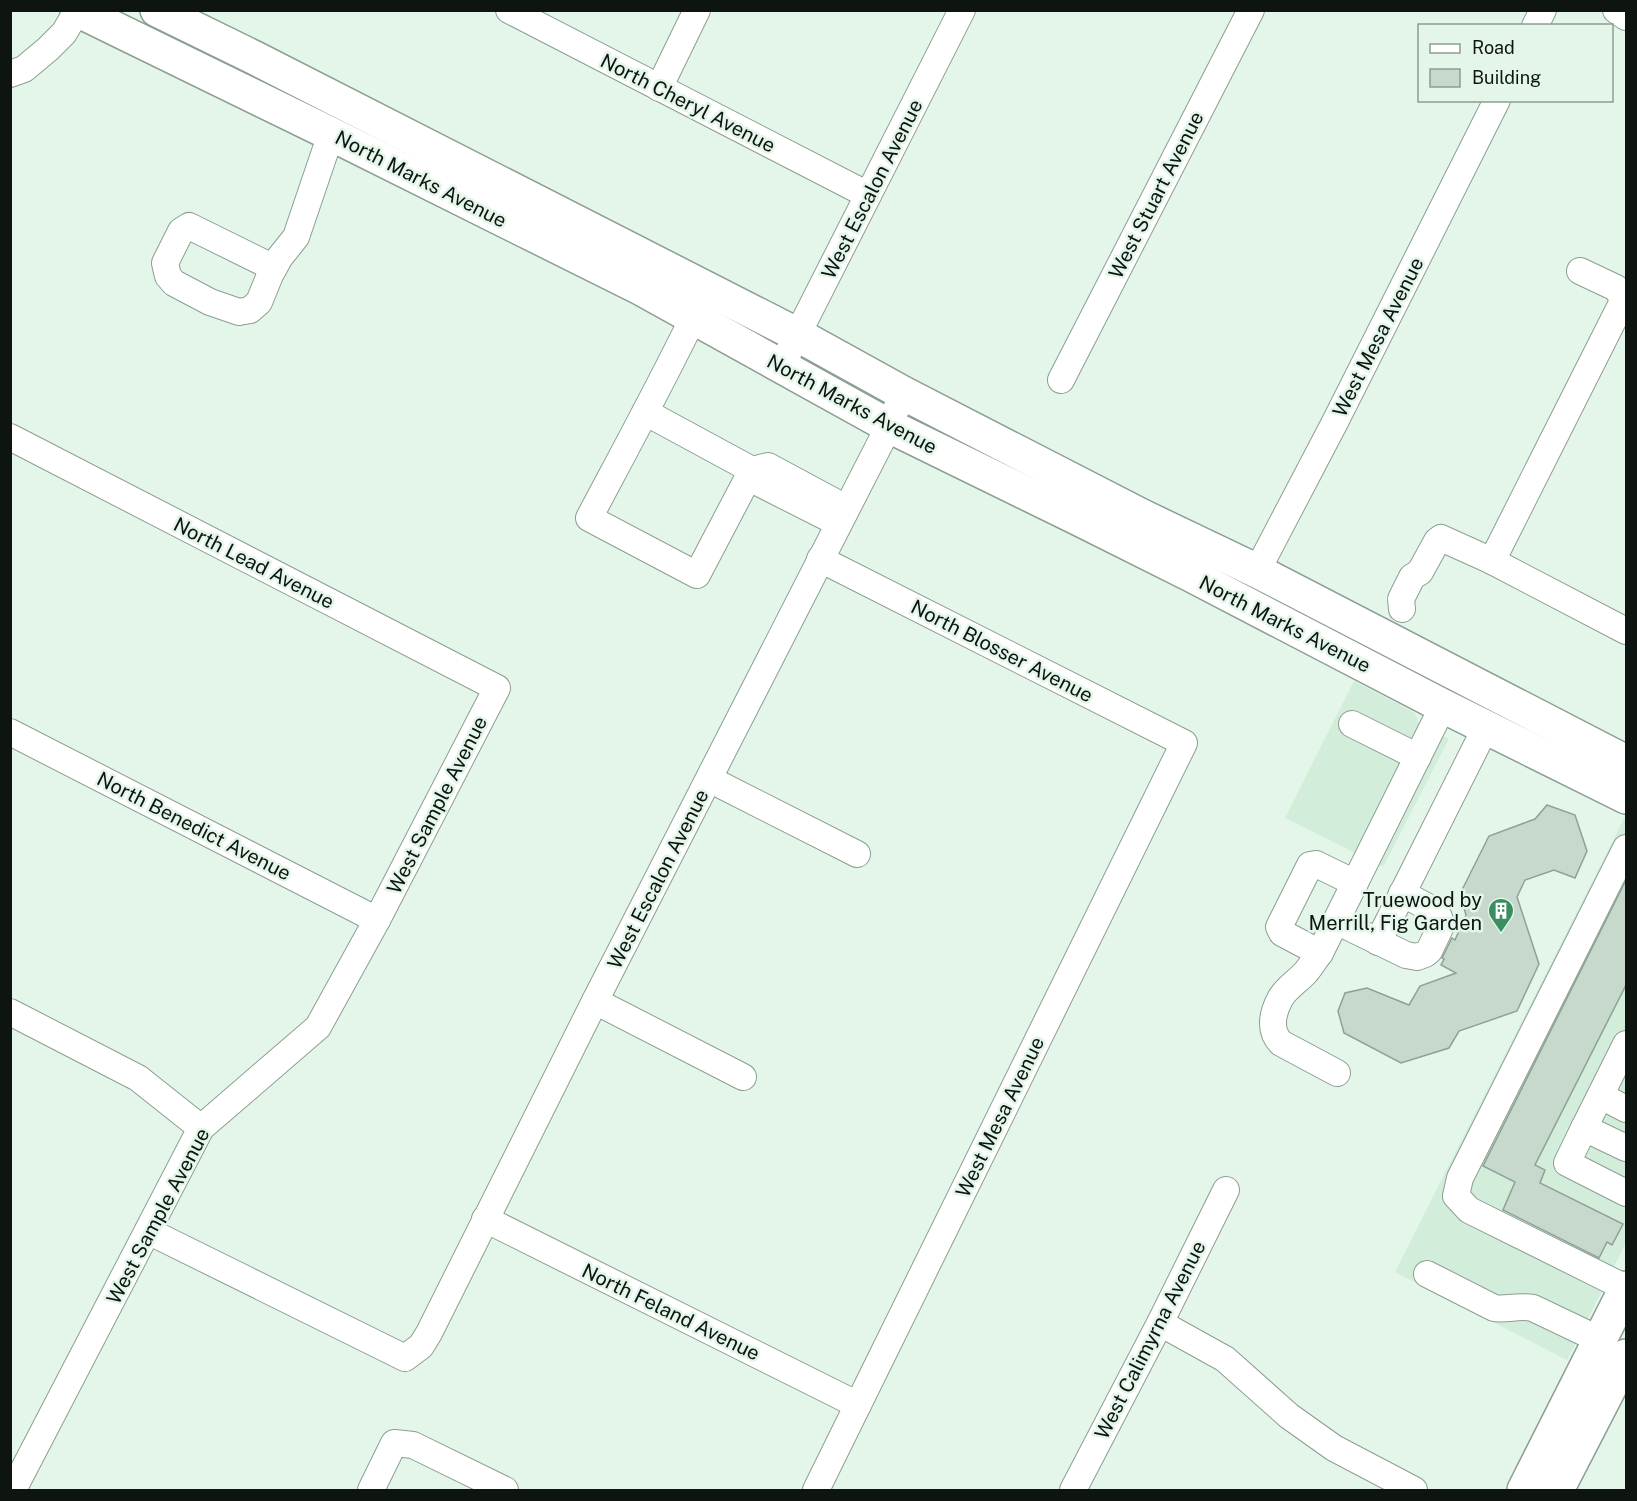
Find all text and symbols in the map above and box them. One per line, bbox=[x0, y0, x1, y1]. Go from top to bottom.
legend bbox=[1418, 24, 1613, 102]
text: Road bbox=[1472, 37, 1515, 58]
street label: North Cheryl Avenue bbox=[597, 49, 779, 157]
text: Building bbox=[1472, 67, 1541, 88]
street label: West Escalon Avenue bbox=[816, 95, 928, 283]
street label: West Stuart Avenue bbox=[1104, 108, 1208, 282]
street label: North Marks Avenue bbox=[331, 125, 511, 233]
street label: West Mesa Avenue bbox=[1327, 253, 1429, 421]
street label: North Marks Avenue bbox=[763, 349, 941, 459]
street label: North Lead Avenue bbox=[170, 512, 338, 614]
street label: North Marks Avenue bbox=[1195, 570, 1375, 678]
street label: North Blosser Avenue bbox=[907, 595, 1097, 707]
street label: West Sample Avenue bbox=[382, 712, 492, 898]
street label: North Benedict Avenue bbox=[93, 767, 295, 885]
street label: West Escalon Avenue bbox=[602, 785, 714, 973]
place label: Truewood by Merrill, Fig Garden bbox=[1309, 888, 1482, 935]
building icon: Truewood by Merrill, Fig Garden bbox=[1486, 896, 1516, 934]
street label: West Mesa Avenue bbox=[951, 1033, 1049, 1201]
street label: West Sample Avenue bbox=[101, 1124, 215, 1308]
street label: West Calimyrna Avenue bbox=[1090, 1237, 1210, 1443]
street label: North Feland Avenue bbox=[578, 1258, 764, 1366]

